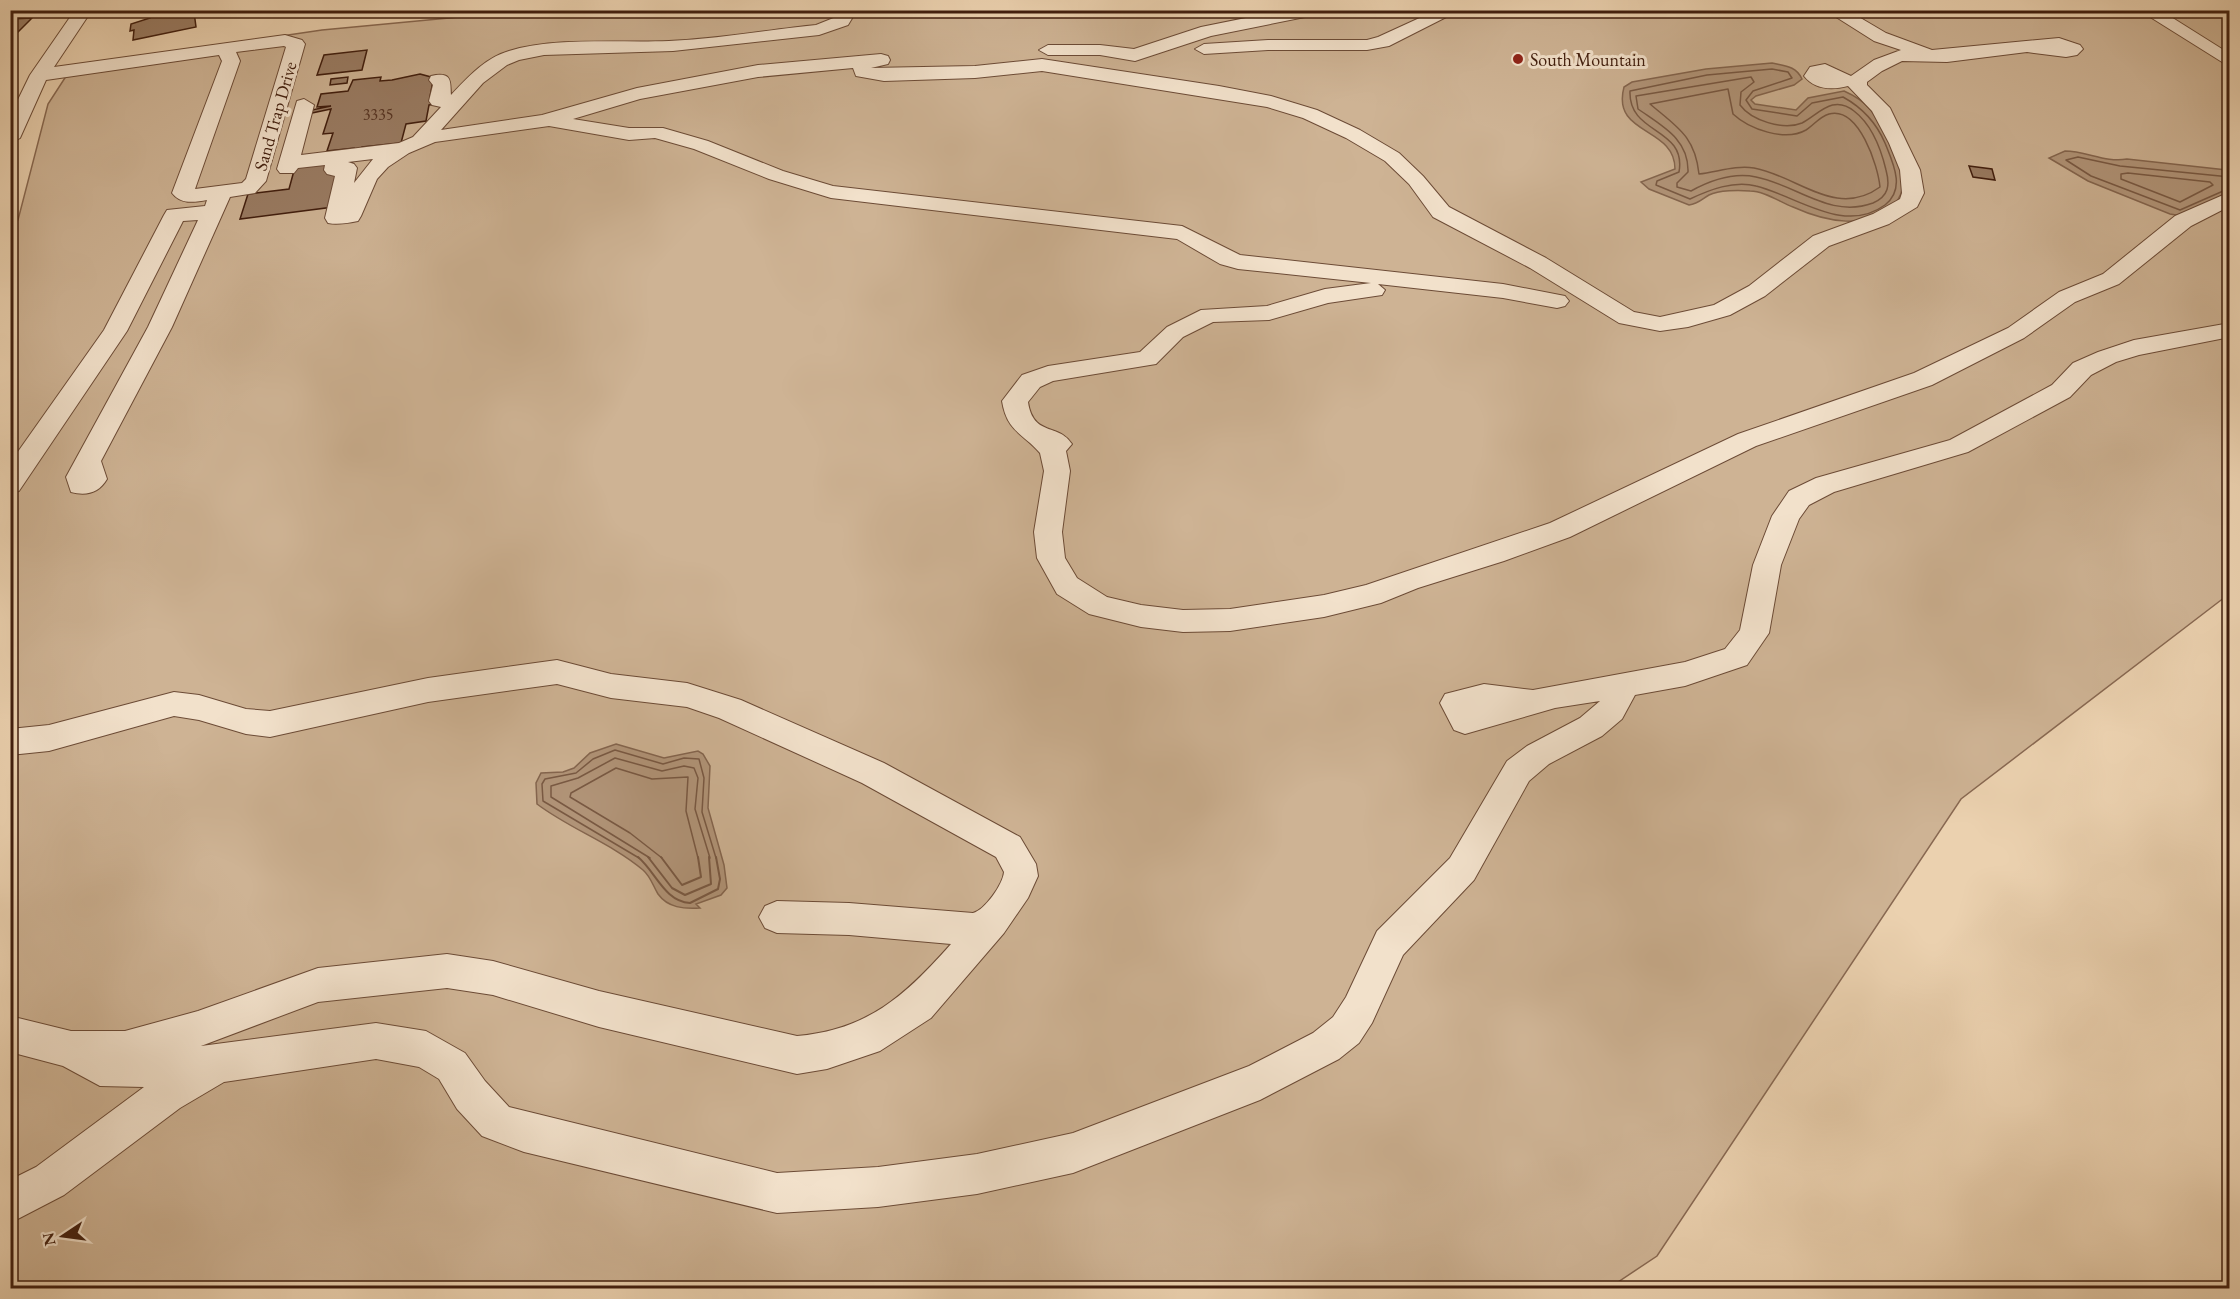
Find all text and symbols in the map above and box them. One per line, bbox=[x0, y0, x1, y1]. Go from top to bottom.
place label: South Mountain bbox=[1530, 48, 1646, 71]
marker: South Mountain bbox=[1511, 52, 1525, 66]
street label: Sand Trap Drive bbox=[248, 59, 302, 173]
house number: 3335 bbox=[363, 104, 393, 125]
north arrow bbox=[33, 1206, 93, 1266]
text: N bbox=[37, 1231, 61, 1248]

